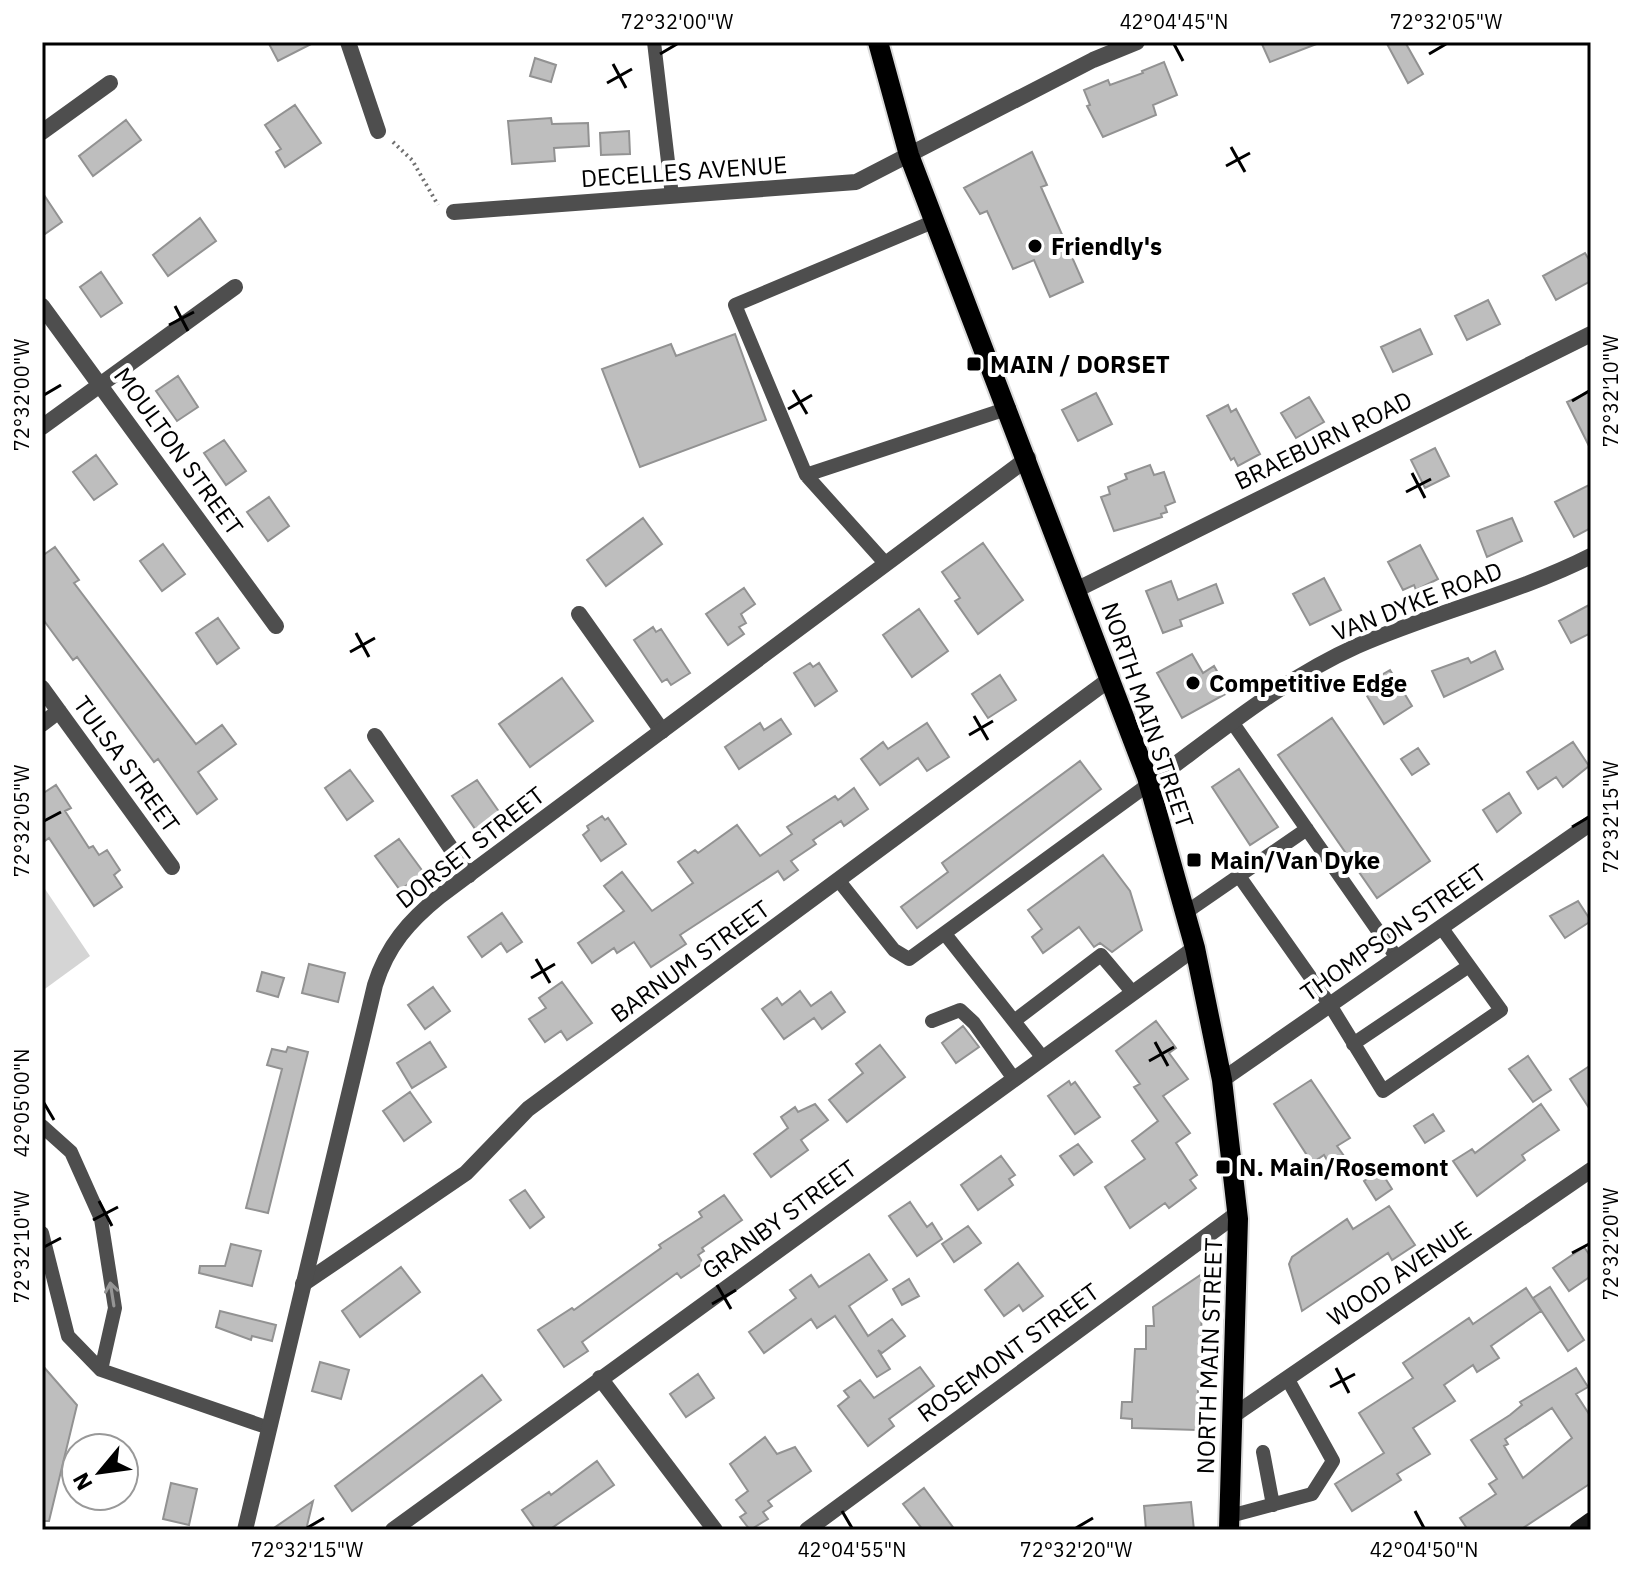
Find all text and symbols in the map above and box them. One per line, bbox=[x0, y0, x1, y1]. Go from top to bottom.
text: 72°32'00"W bbox=[621, 8, 734, 35]
text: 42°04'45"N bbox=[1120, 8, 1228, 35]
text: 72°32'05"W bbox=[1390, 8, 1503, 35]
street label: DECELLES AVENUE bbox=[580, 148, 788, 194]
place label: Friendly's bbox=[1051, 230, 1162, 262]
marker: Friendly's bbox=[1026, 237, 1044, 255]
text: 72°32'10"W bbox=[1597, 334, 1624, 447]
text: 72°32'00"W bbox=[8, 338, 35, 451]
place label: MAIN / DORSET bbox=[990, 348, 1170, 380]
marker: MAIN / DORSET bbox=[965, 355, 983, 373]
street label: MOULTON STREET bbox=[107, 361, 251, 542]
street label: BRAEBURN ROAD bbox=[1229, 383, 1417, 497]
street label: VAN DYKE ROAD bbox=[1328, 554, 1506, 648]
street label: NORTH MAIN STREET bbox=[1094, 598, 1202, 832]
place label: Competitive Edge bbox=[1209, 667, 1407, 699]
marker: Competitive Edge bbox=[1184, 674, 1202, 692]
street label: TULSA STREET bbox=[67, 689, 188, 839]
text: 72°32'15"W bbox=[1597, 760, 1624, 873]
text: 72°32'05"W bbox=[8, 764, 35, 877]
street label: DORSET STREET bbox=[389, 779, 551, 915]
place label: Main/Van Dyke bbox=[1210, 844, 1380, 876]
marker: Main/Van Dyke bbox=[1185, 851, 1203, 869]
street label: THOMPSON STREET bbox=[1294, 856, 1492, 1008]
street label: BARNUM STREET bbox=[604, 892, 776, 1029]
text: 42°05'00"N bbox=[8, 1049, 35, 1157]
place label: N. Main/Rosemont bbox=[1239, 1151, 1448, 1183]
street label: GRANBY STREET bbox=[695, 1152, 863, 1286]
marker: N. Main/Rosemont bbox=[1214, 1158, 1232, 1176]
text: 72°32'20"W bbox=[1597, 1187, 1624, 1300]
text: 72°32'10"W bbox=[8, 1190, 35, 1303]
street label: WOOD AVENUE bbox=[1321, 1213, 1477, 1333]
street label: NORTH MAIN STREET bbox=[1189, 1237, 1229, 1475]
street label: ROSEMONT STREET bbox=[911, 1275, 1106, 1429]
one-way arrow bbox=[104, 1282, 119, 1307]
north arrow bbox=[60, 1432, 140, 1512]
text: N bbox=[66, 1468, 99, 1496]
text: 72°32'15"W bbox=[251, 1536, 364, 1563]
text: 42°04'55"N bbox=[798, 1536, 906, 1563]
text: 72°32'20"W bbox=[1020, 1536, 1133, 1563]
text: 42°04'50"N bbox=[1370, 1536, 1478, 1563]

